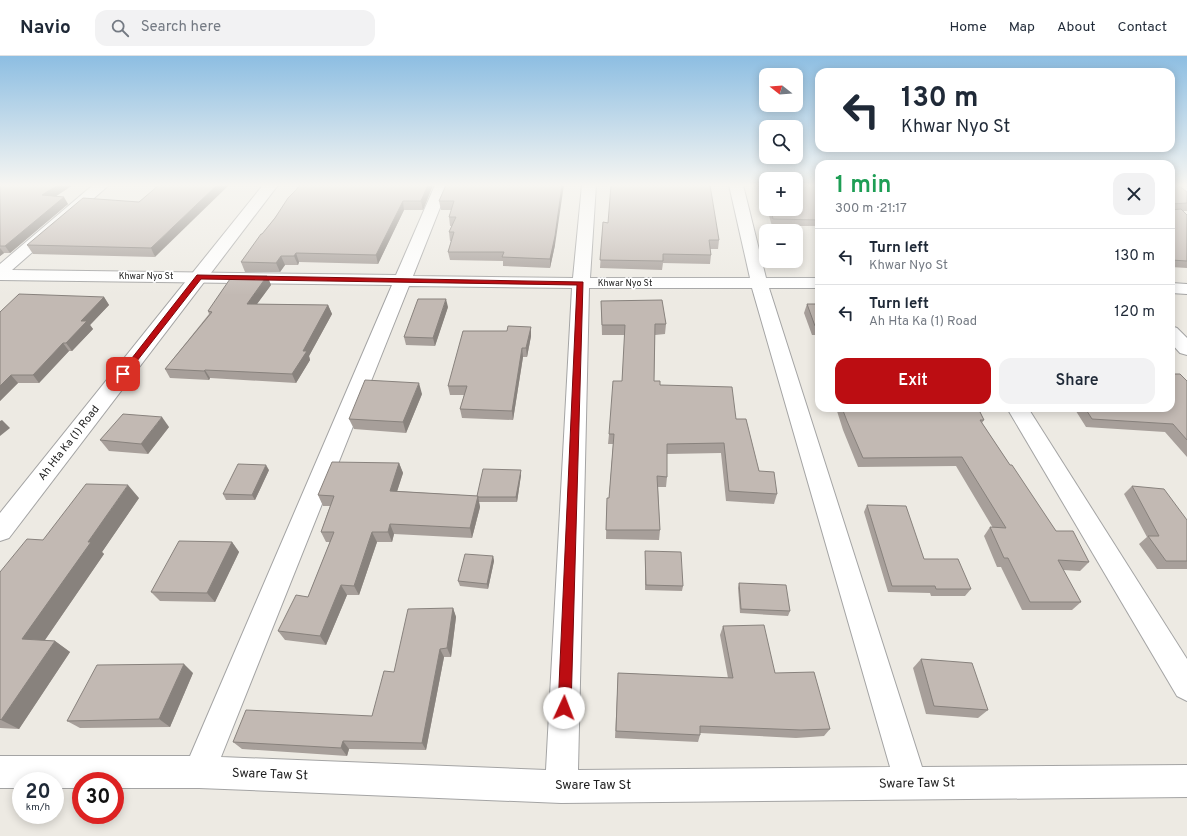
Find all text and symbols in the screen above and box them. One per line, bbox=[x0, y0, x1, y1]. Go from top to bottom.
search box bbox=[95, 10, 375, 46]
text: Navio bbox=[20, 16, 71, 40]
icon: search bbox=[109, 17, 131, 39]
text: Search here bbox=[141, 18, 221, 37]
text: Home bbox=[950, 19, 987, 36]
text: Map bbox=[1009, 19, 1035, 36]
text: About bbox=[1057, 19, 1096, 36]
text: Contact bbox=[1118, 19, 1167, 36]
north arrow bbox=[759, 68, 803, 112]
map controls bbox=[759, 68, 803, 268]
text: 130 m bbox=[901, 81, 979, 117]
icon: left bbox=[835, 84, 887, 136]
text: Khwar Nyo St bbox=[901, 116, 1010, 139]
button: search bbox=[759, 120, 803, 164]
text: 1 min bbox=[835, 171, 892, 201]
button: + bbox=[759, 172, 803, 216]
button: close bbox=[1113, 173, 1155, 215]
text: 300 m · 21:17 bbox=[835, 201, 907, 217]
button: − bbox=[759, 224, 803, 268]
text: Turn left bbox=[869, 239, 929, 258]
icon: left bbox=[835, 246, 857, 268]
text: 130 m bbox=[1115, 247, 1155, 266]
text: Khwar Nyo St bbox=[869, 258, 948, 274]
street label: Khwar Nyo St bbox=[119, 271, 173, 282]
street label: Khwar Nyo St bbox=[598, 278, 652, 289]
text: Turn left bbox=[869, 295, 929, 314]
icon: left bbox=[835, 302, 857, 324]
text: 120 m bbox=[1114, 303, 1155, 322]
text: Ah Hta Ka (1) Road bbox=[869, 314, 977, 330]
pin bbox=[106, 357, 140, 391]
button: Exit bbox=[835, 358, 991, 404]
button: Share bbox=[999, 358, 1155, 404]
icon: arrive bbox=[112, 363, 134, 385]
street label: Ah Hta Ka (1) Road bbox=[35, 403, 103, 483]
position arrow bbox=[543, 687, 585, 729]
street label: Sware Taw St bbox=[232, 766, 308, 784]
speed limit sign: 30 bbox=[72, 772, 124, 824]
street label: Sware Taw St bbox=[879, 775, 955, 793]
street label: Sware Taw St bbox=[555, 778, 631, 794]
text: 20 bbox=[25, 780, 51, 806]
text: km/h bbox=[26, 801, 50, 814]

